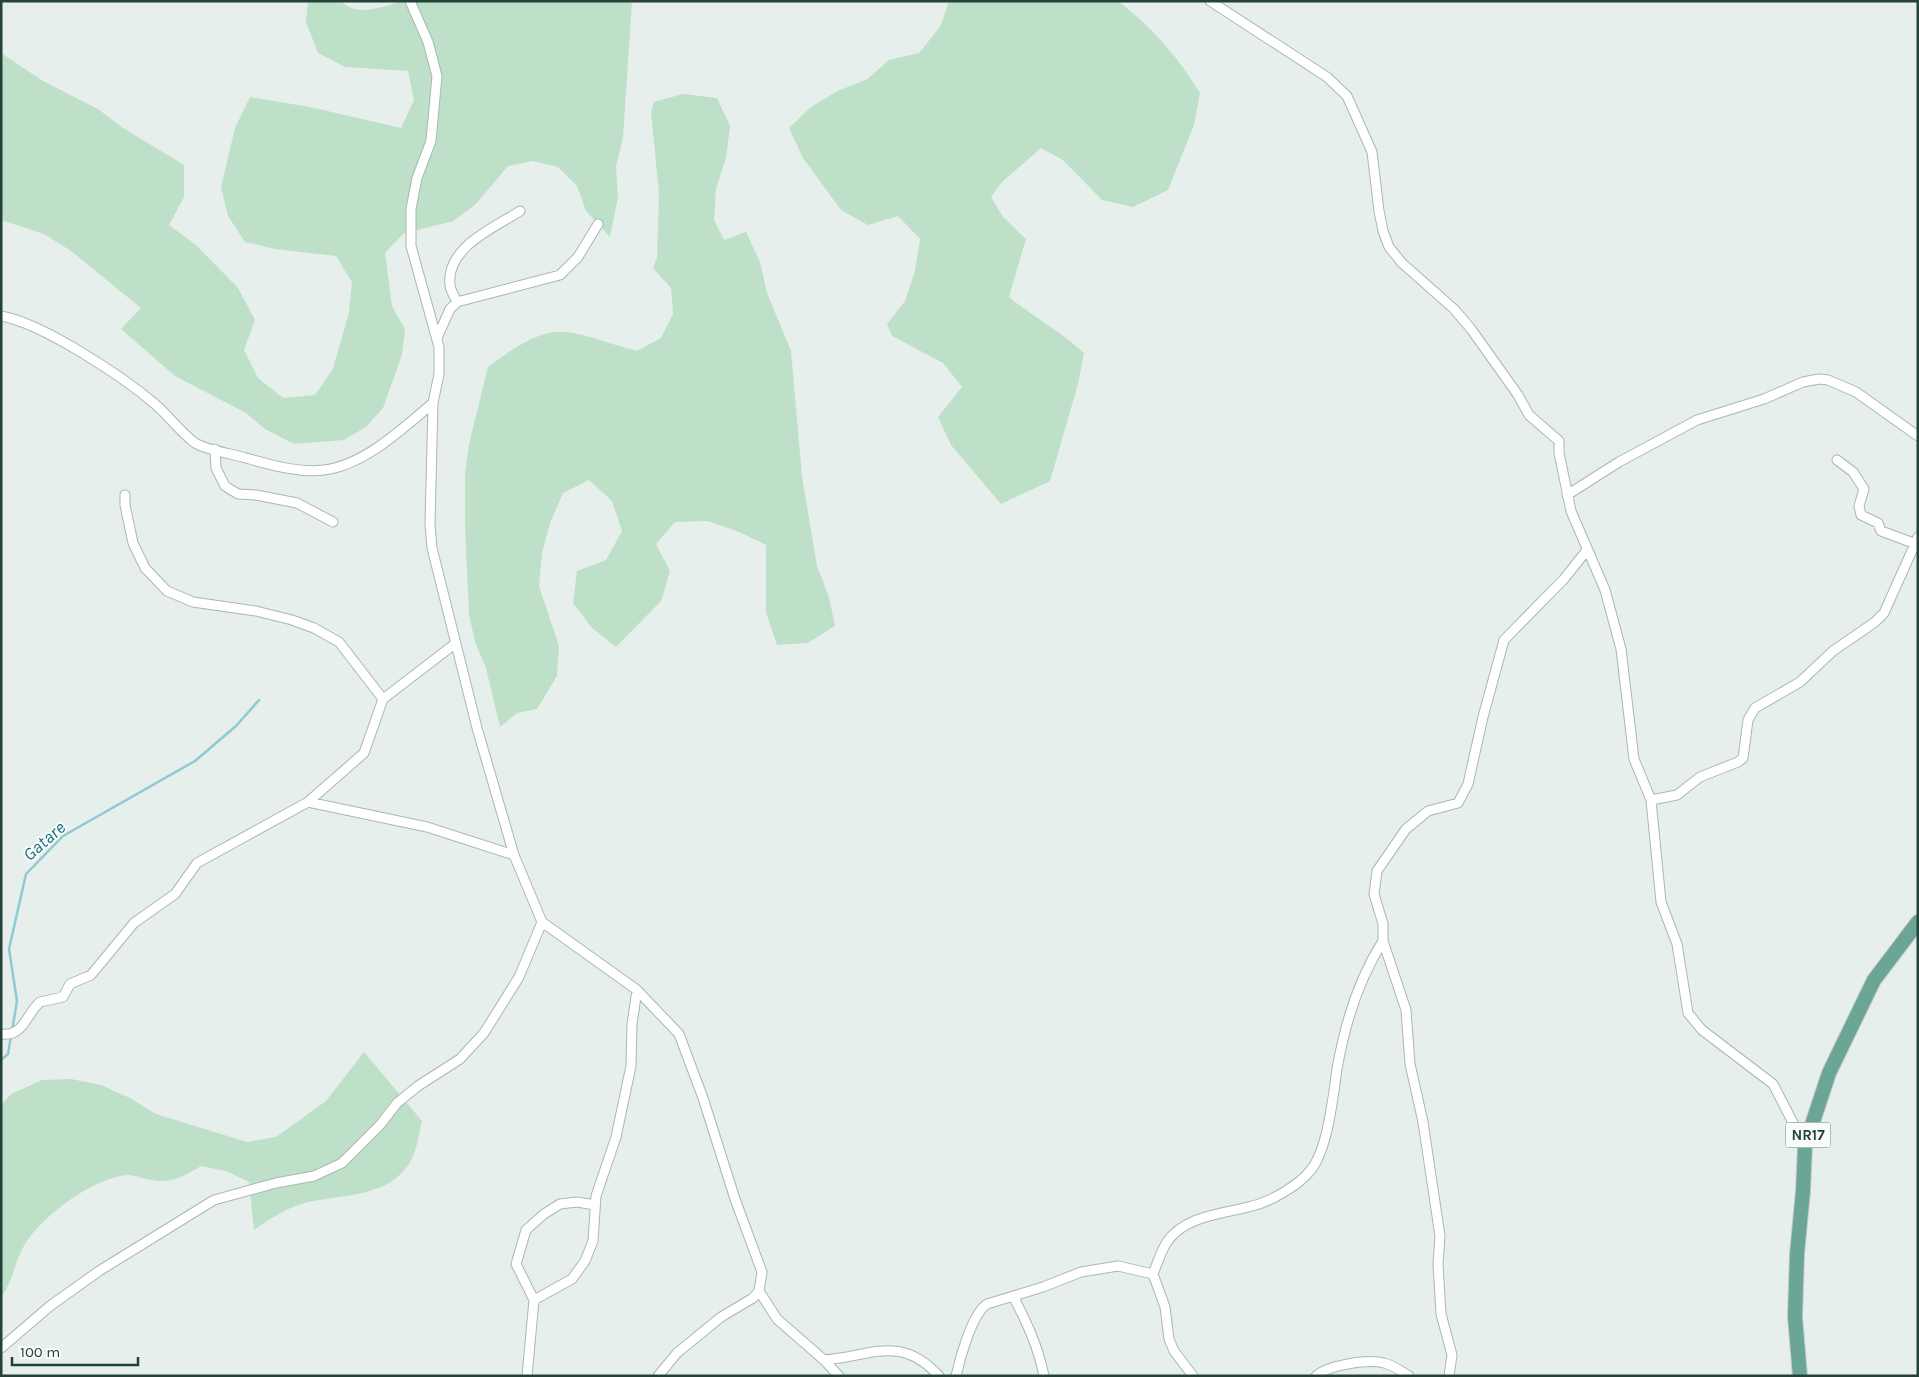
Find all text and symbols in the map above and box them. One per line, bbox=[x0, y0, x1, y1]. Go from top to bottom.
water label: Gatare bbox=[18, 817, 70, 865]
road number: NR17 bbox=[1786, 1122, 1830, 1148]
scale bar bbox=[12, 1334, 139, 1366]
text: 100 m bbox=[20, 1343, 60, 1361]

